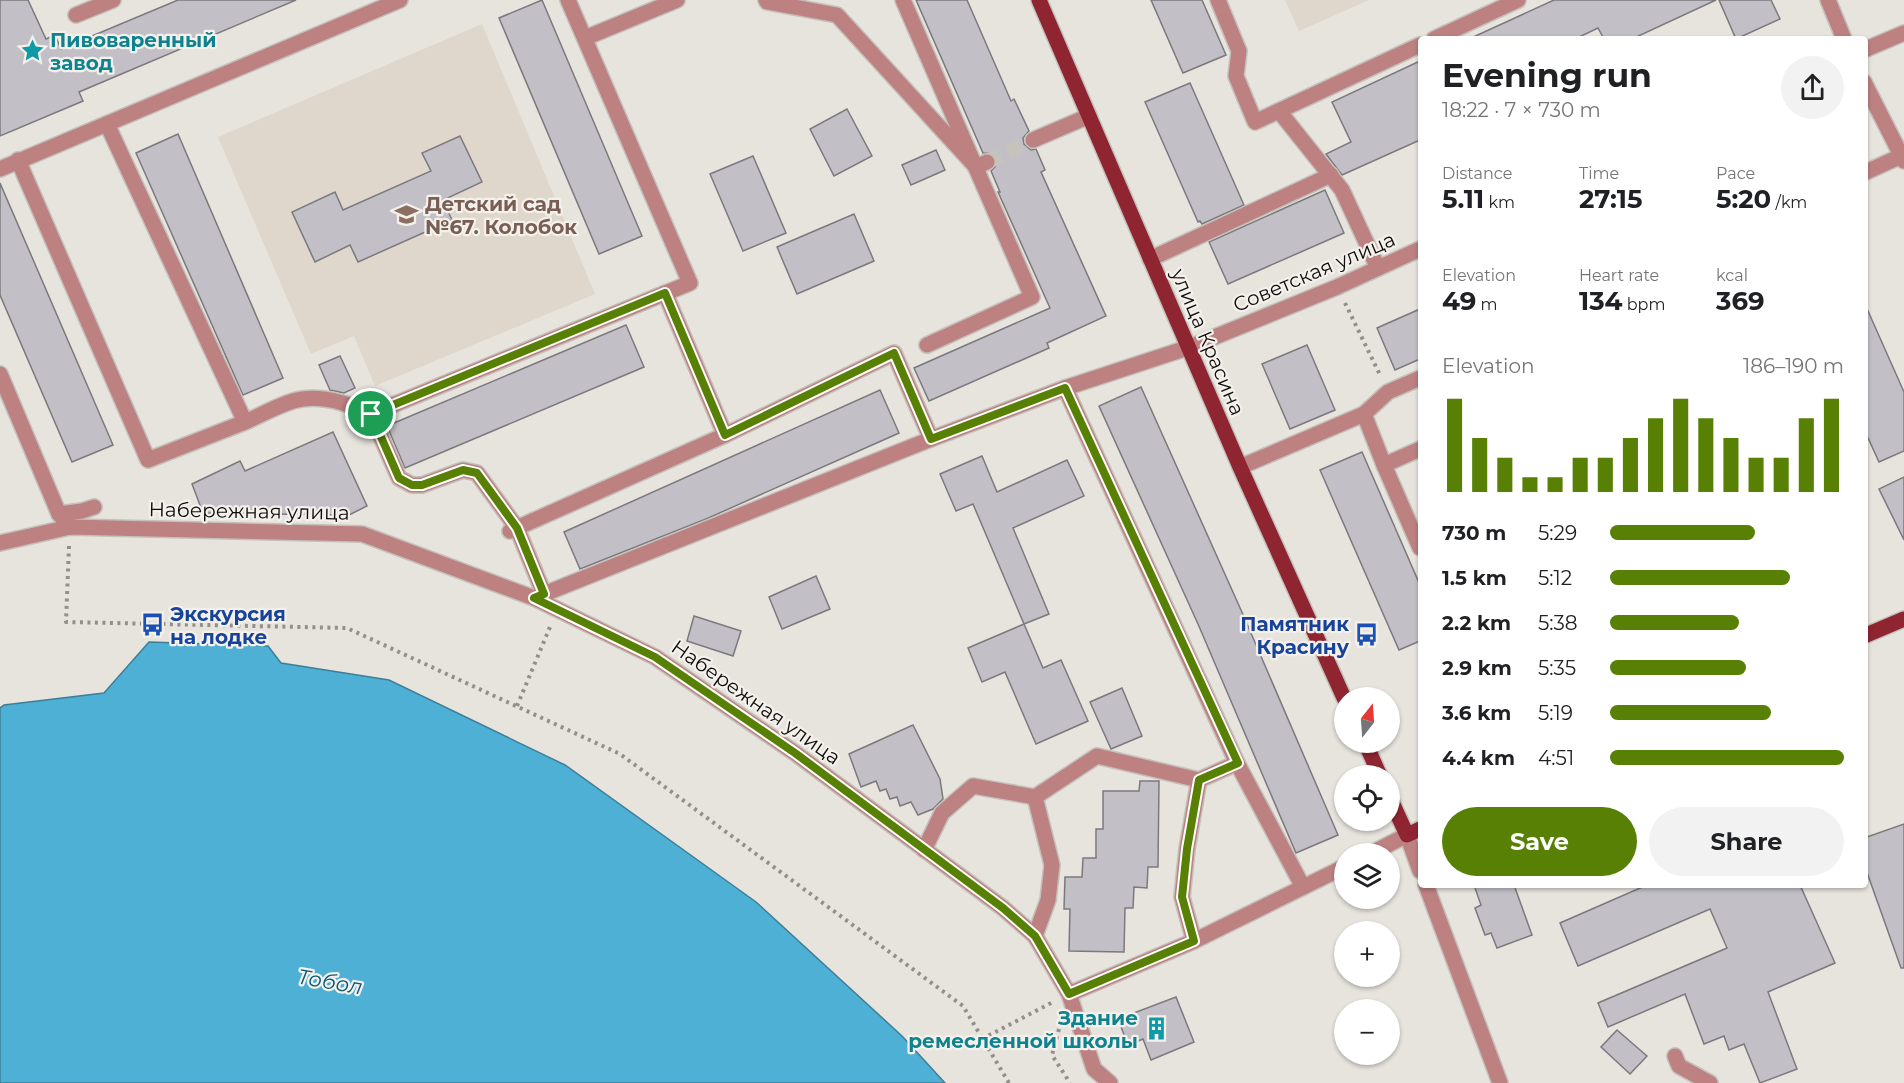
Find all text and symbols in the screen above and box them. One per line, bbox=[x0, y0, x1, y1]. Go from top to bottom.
place label: Пивоваренный завод bbox=[50, 28, 216, 75]
place icon: Пивоваренный завод bbox=[19, 38, 45, 64]
text: Evening run bbox=[1442, 55, 1652, 95]
button: share bbox=[1781, 56, 1844, 119]
text: 18:22 · 7 × 730 m bbox=[1442, 98, 1601, 122]
text: Distance bbox=[1442, 164, 1512, 183]
text: Time bbox=[1579, 164, 1619, 183]
text: Pace bbox=[1716, 164, 1755, 183]
text: 5.11 bbox=[1442, 183, 1484, 215]
text: 27:15 bbox=[1579, 183, 1642, 215]
text: 5:20 bbox=[1716, 183, 1771, 215]
place label: Детский сад №67. Колобок bbox=[425, 192, 577, 239]
text: km bbox=[1484, 193, 1515, 212]
text: /km bbox=[1771, 193, 1807, 212]
school or university icon: Детский сад №67. Колобок bbox=[394, 202, 420, 228]
street label: Советская улица bbox=[1229, 227, 1399, 317]
street label: улица Красина bbox=[1166, 264, 1250, 419]
text: Elevation bbox=[1442, 266, 1516, 285]
text: Heart rate bbox=[1579, 266, 1659, 285]
text: kcal bbox=[1716, 266, 1748, 285]
text: 49 bbox=[1442, 285, 1476, 317]
text: 134 bbox=[1579, 285, 1623, 317]
text: 369 bbox=[1716, 285, 1765, 317]
text: m bbox=[1476, 295, 1498, 314]
text: bpm bbox=[1623, 295, 1665, 314]
text: Elevation bbox=[1442, 354, 1534, 378]
text: 186–190 m bbox=[1743, 354, 1844, 378]
pin bbox=[345, 388, 396, 439]
icon: arrive bbox=[354, 397, 387, 430]
street label: Набережная улица bbox=[148, 497, 350, 525]
text: 730 m bbox=[1442, 521, 1506, 545]
text: 5:29 bbox=[1538, 521, 1577, 545]
text: 1.5 km bbox=[1442, 566, 1507, 590]
text: 5:12 bbox=[1538, 566, 1572, 590]
place label: Экскурсия на лодке bbox=[170, 602, 286, 649]
text: 2.2 km bbox=[1442, 611, 1511, 635]
text: 5:38 bbox=[1538, 611, 1578, 635]
bus stop icon: Экскурсия на лодке bbox=[139, 612, 165, 638]
place label: Памятник Красину bbox=[1240, 612, 1350, 659]
bus stop icon: Памятник Красину bbox=[1354, 622, 1380, 648]
street label: Набережная улица bbox=[667, 635, 845, 769]
text: 2.9 km bbox=[1442, 656, 1512, 680]
text: 5:35 bbox=[1538, 656, 1576, 680]
north arrow bbox=[1334, 687, 1400, 753]
map controls bbox=[1334, 687, 1400, 1065]
text: 3.6 km bbox=[1442, 701, 1511, 725]
text: 5:19 bbox=[1538, 701, 1573, 725]
text: 4.4 km bbox=[1442, 746, 1515, 770]
text: 4:51 bbox=[1538, 746, 1574, 770]
button: locate bbox=[1334, 765, 1400, 831]
button: Save bbox=[1442, 807, 1637, 876]
button: Share bbox=[1649, 807, 1844, 876]
button: layers bbox=[1334, 843, 1400, 909]
button: + bbox=[1334, 921, 1400, 987]
water label: Тобол bbox=[296, 964, 364, 999]
button: − bbox=[1334, 999, 1400, 1065]
place label: Здание ремесленной школы bbox=[908, 1006, 1138, 1053]
building icon: Здание ремесленной школы bbox=[1143, 1016, 1169, 1042]

